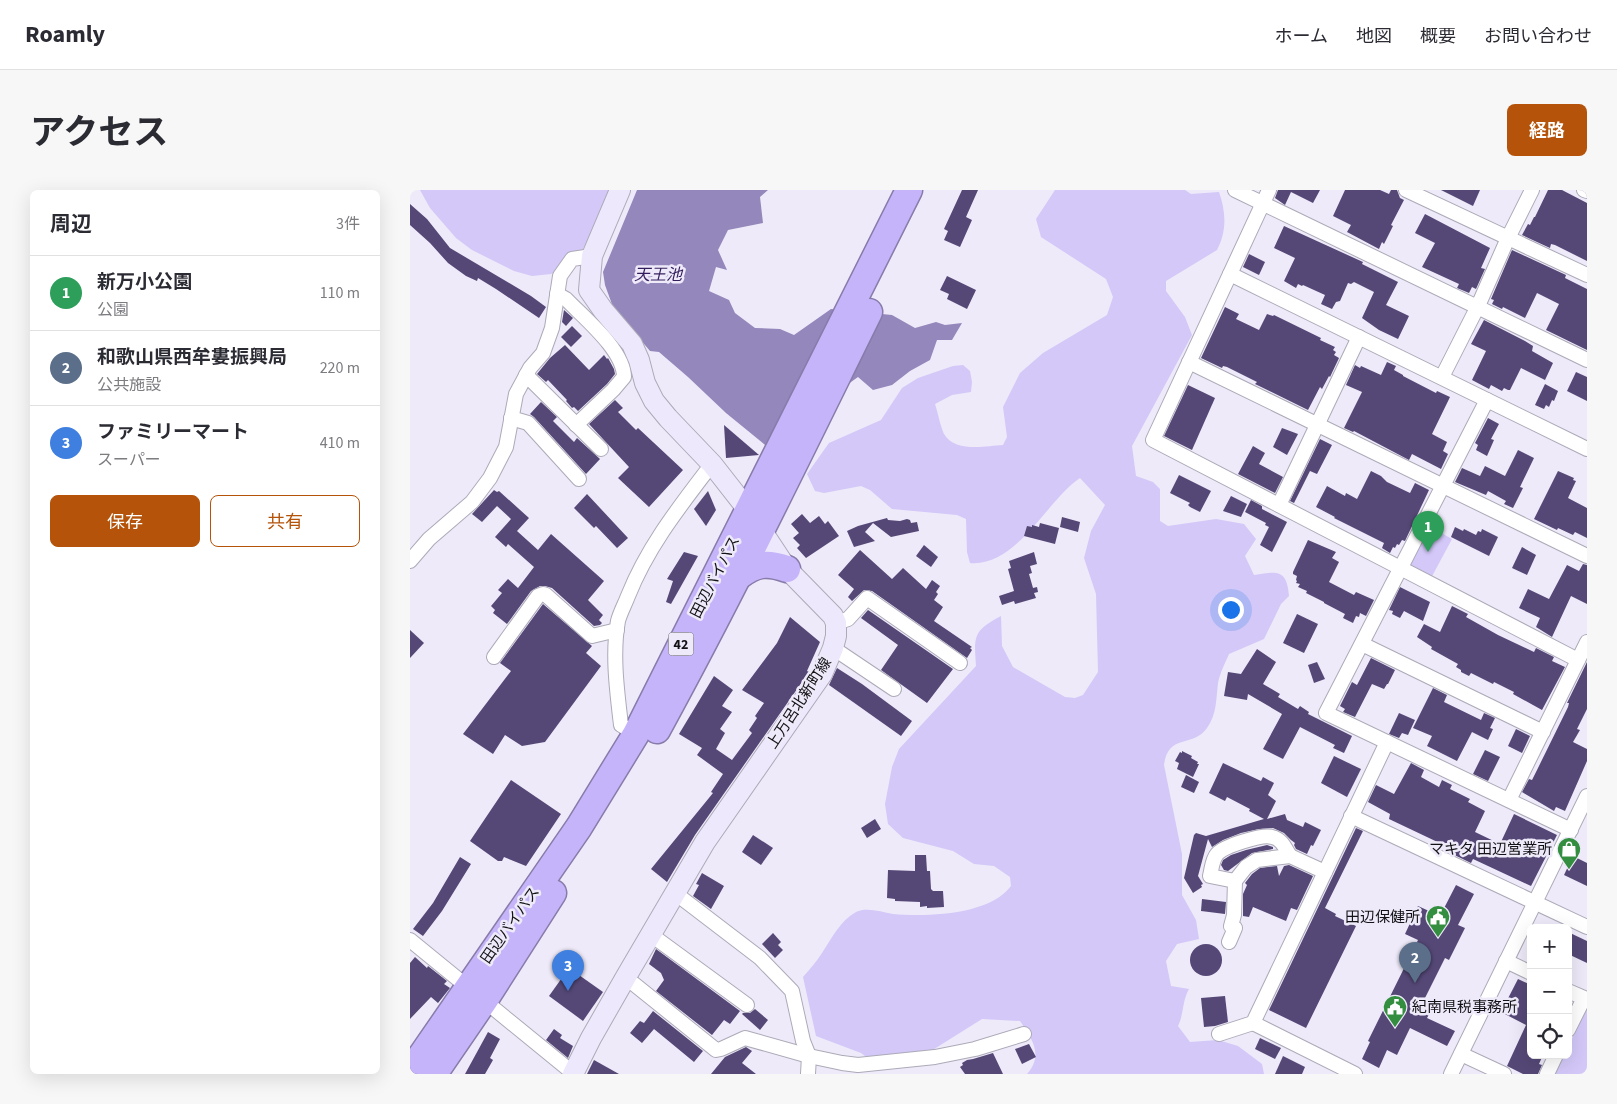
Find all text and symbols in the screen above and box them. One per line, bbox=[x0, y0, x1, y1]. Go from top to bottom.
text: Roamly bbox=[25, 17, 105, 52]
text: ホーム bbox=[1275, 24, 1328, 49]
text: 地図 bbox=[1356, 24, 1392, 49]
text: 概要 bbox=[1420, 24, 1456, 49]
text: お問い合わせ bbox=[1484, 24, 1592, 49]
button: 経路 bbox=[1507, 104, 1587, 156]
text: アクセス bbox=[30, 108, 168, 158]
text: 周辺 bbox=[50, 209, 92, 239]
text: 3件 bbox=[336, 213, 360, 235]
water label: 天王池 bbox=[634, 264, 684, 286]
text: 新万小公園 bbox=[97, 269, 192, 296]
text: 1 bbox=[62, 282, 70, 304]
text: 110 m bbox=[320, 282, 360, 304]
text: 公園 bbox=[97, 299, 129, 321]
text: 和歌山県西牟婁振興局 bbox=[97, 344, 287, 371]
text: 2 bbox=[62, 357, 70, 379]
text: 220 m bbox=[320, 357, 360, 379]
text: 公共施設 bbox=[97, 374, 161, 396]
text: ファミリーマート bbox=[97, 419, 249, 446]
text: 3 bbox=[62, 432, 70, 454]
text: 410 m bbox=[320, 432, 360, 454]
text: スーパー bbox=[97, 449, 161, 471]
button: 保存 bbox=[50, 495, 200, 547]
button: 共有 bbox=[210, 495, 360, 547]
pin: 1 bbox=[1412, 511, 1444, 552]
street label: 田辺バイパス bbox=[686, 532, 745, 622]
your location bbox=[1218, 597, 1244, 623]
road number: 42 bbox=[668, 632, 694, 656]
street label: 上万呂北新町線 bbox=[762, 654, 837, 753]
shop icon: マキタ 田辺営業所 bbox=[1556, 836, 1582, 870]
place label: マキタ 田辺営業所 bbox=[1429, 839, 1552, 860]
street label: 田辺バイパス bbox=[476, 883, 545, 968]
public building icon: 田辺保健所 bbox=[1425, 904, 1451, 938]
place label: 田辺保健所 bbox=[1345, 907, 1420, 928]
map controls bbox=[1527, 924, 1572, 1059]
button: + bbox=[1527, 924, 1572, 969]
pin: 2 bbox=[1399, 942, 1431, 983]
pin: 3 bbox=[552, 950, 584, 991]
button: − bbox=[1527, 969, 1572, 1014]
public building icon: 紀南県税事務所 bbox=[1382, 994, 1408, 1028]
place label: 紀南県税事務所 bbox=[1412, 997, 1517, 1018]
button: locate bbox=[1527, 1014, 1572, 1059]

